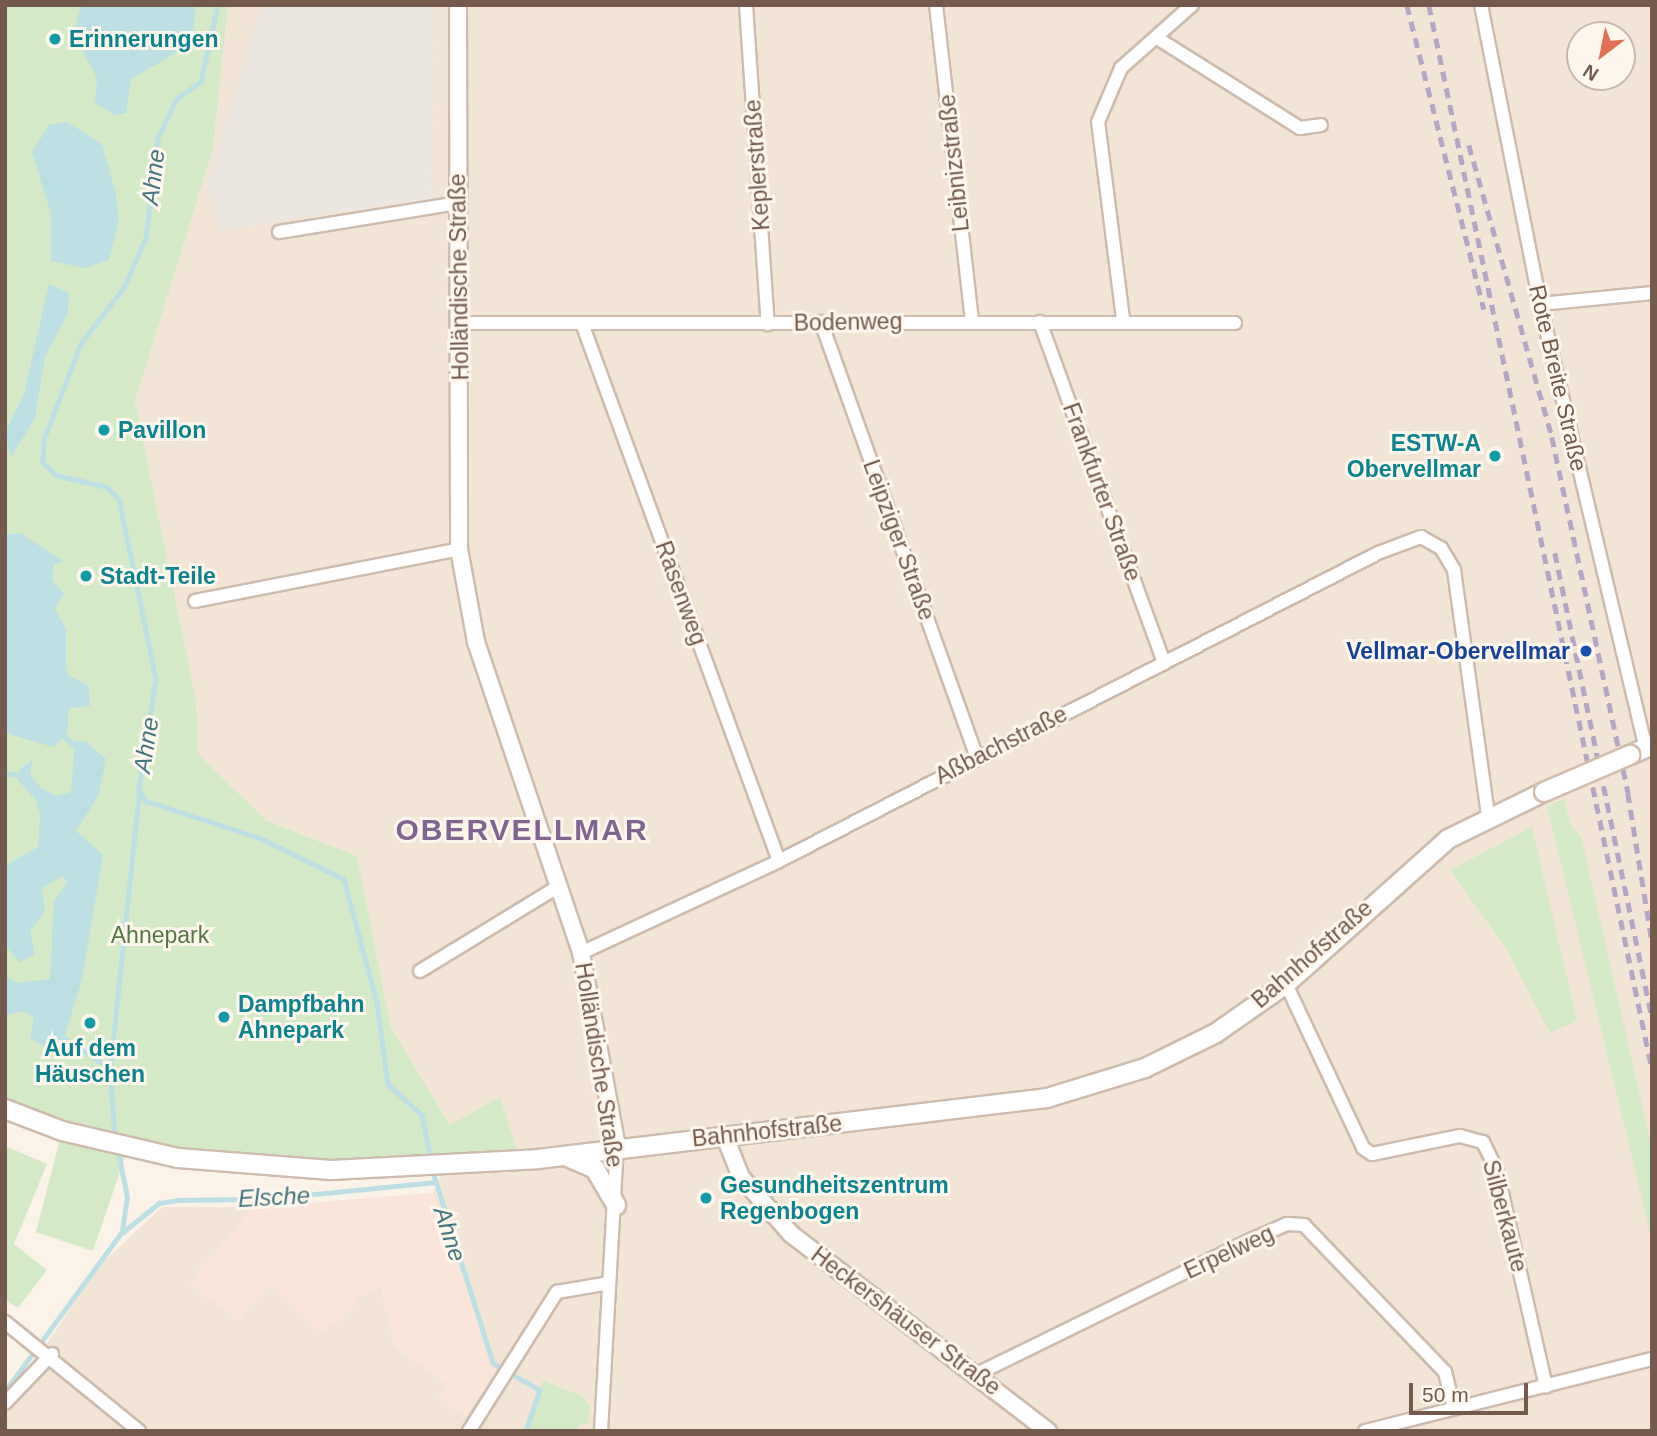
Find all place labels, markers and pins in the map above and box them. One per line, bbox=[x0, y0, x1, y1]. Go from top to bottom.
place label: Erinnerungen bbox=[69, 25, 219, 53]
marker: Erinnerungen bbox=[47, 31, 63, 47]
place label: Pavillon bbox=[118, 416, 206, 444]
marker: Pavillon bbox=[96, 422, 112, 438]
place label: ESTW-A Obervellmar bbox=[1347, 429, 1481, 483]
marker: ESTW-A Obervellmar bbox=[1487, 448, 1503, 464]
place label: Stadt-Teile bbox=[100, 562, 216, 590]
marker: Stadt-Teile bbox=[78, 568, 94, 584]
place label: Vellmar-Obervellmar bbox=[1346, 637, 1570, 665]
marker: Vellmar-Obervellmar bbox=[1576, 641, 1596, 661]
place label: Dampfbahn Ahnepark bbox=[238, 990, 364, 1044]
marker: Dampfbahn Ahnepark bbox=[216, 1009, 232, 1025]
marker: Auf dem Häuschen bbox=[82, 1015, 98, 1031]
place label: Auf dem Häuschen bbox=[35, 1034, 145, 1088]
place label: Gesundheitszentrum Regenbogen bbox=[720, 1171, 949, 1225]
marker: Gesundheitszentrum Regenbogen bbox=[698, 1190, 714, 1206]

